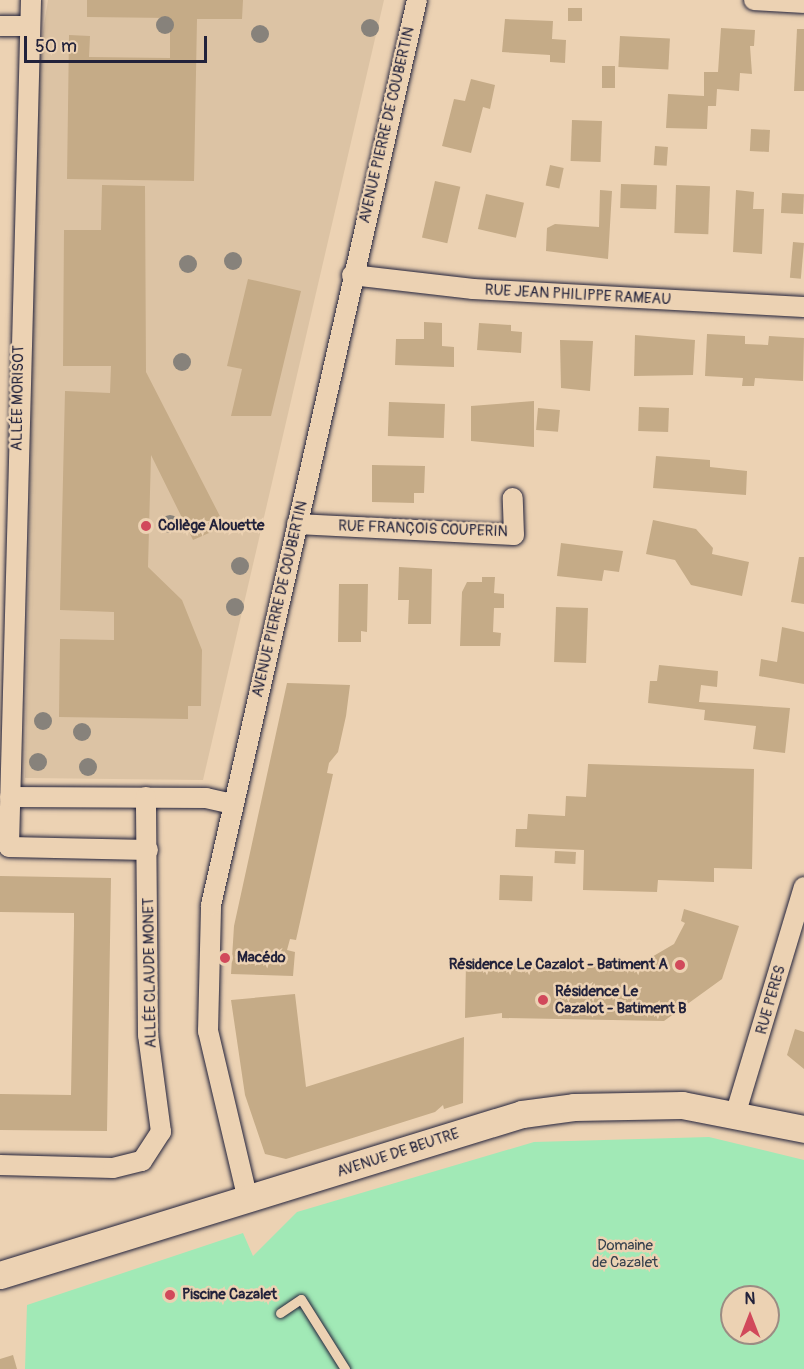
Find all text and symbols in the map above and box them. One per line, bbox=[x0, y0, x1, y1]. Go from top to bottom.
scale bar bbox=[27, 24, 210, 62]
street label: AVENUE PIERRE DE COUBERTIN bbox=[356, 25, 418, 225]
text: 50 m bbox=[35, 35, 77, 58]
street label: RUE JEAN PHILIPPE RAMEAU bbox=[484, 281, 672, 309]
street label: ALLÉE MORISOT bbox=[8, 345, 28, 451]
street label: AVENUE PIERRE DE COUBERTIN bbox=[249, 499, 311, 699]
place label: Collège Alouette bbox=[158, 517, 264, 535]
street label: RUE FRANÇOIS COUPERIN bbox=[338, 517, 508, 541]
marker: Collège Alouette bbox=[139, 519, 153, 533]
street label: ALLÉE CLAUDE MONET bbox=[140, 898, 160, 1048]
place label: Macédo bbox=[237, 949, 285, 967]
marker: Macédo bbox=[218, 951, 232, 965]
place label: Résidence Le Cazalot - Batiment A bbox=[449, 956, 668, 974]
marker: Résidence Le Cazalot - Batiment A bbox=[673, 958, 687, 972]
street label: RUE PERES bbox=[753, 963, 789, 1037]
place label: Résidence Le Cazalot - Batiment B bbox=[555, 982, 687, 1017]
marker: Résidence Le Cazalot - Batiment B bbox=[536, 993, 550, 1007]
street label: AVENUE DE BEUTRE bbox=[335, 1125, 461, 1181]
park label: Domaine de Cazalet bbox=[592, 1236, 658, 1271]
north arrow bbox=[720, 1285, 780, 1345]
place label: Piscine Cazalet bbox=[182, 1286, 277, 1304]
marker: Piscine Cazalet bbox=[163, 1288, 177, 1302]
text: N bbox=[745, 1289, 755, 1309]

